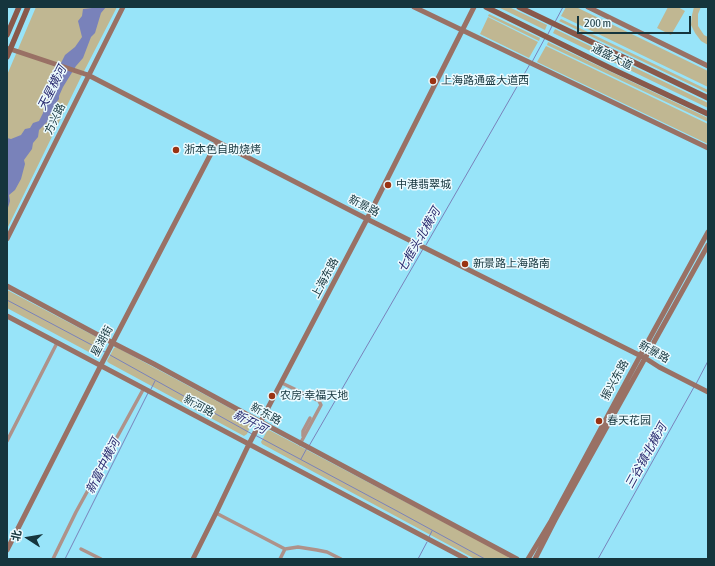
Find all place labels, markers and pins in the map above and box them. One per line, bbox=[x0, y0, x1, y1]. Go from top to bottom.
place label: 上海路通盛大道西 bbox=[441, 74, 529, 88]
marker: 上海路通盛大道西 bbox=[428, 76, 438, 86]
place label: 浙本色自助烧烤 bbox=[184, 143, 261, 157]
marker: 浙本色自助烧烤 bbox=[171, 145, 181, 155]
place label: 中港翡翠城 bbox=[396, 178, 451, 192]
marker: 中港翡翠城 bbox=[383, 180, 393, 190]
place label: 新景路上海路南 bbox=[473, 257, 550, 271]
marker: 新景路上海路南 bbox=[460, 259, 470, 269]
place label: 农房·幸福天地 bbox=[280, 389, 348, 403]
marker: 农房·幸福天地 bbox=[267, 391, 277, 401]
place label: 春天花园 bbox=[607, 414, 651, 428]
marker: 春天花园 bbox=[594, 416, 604, 426]

